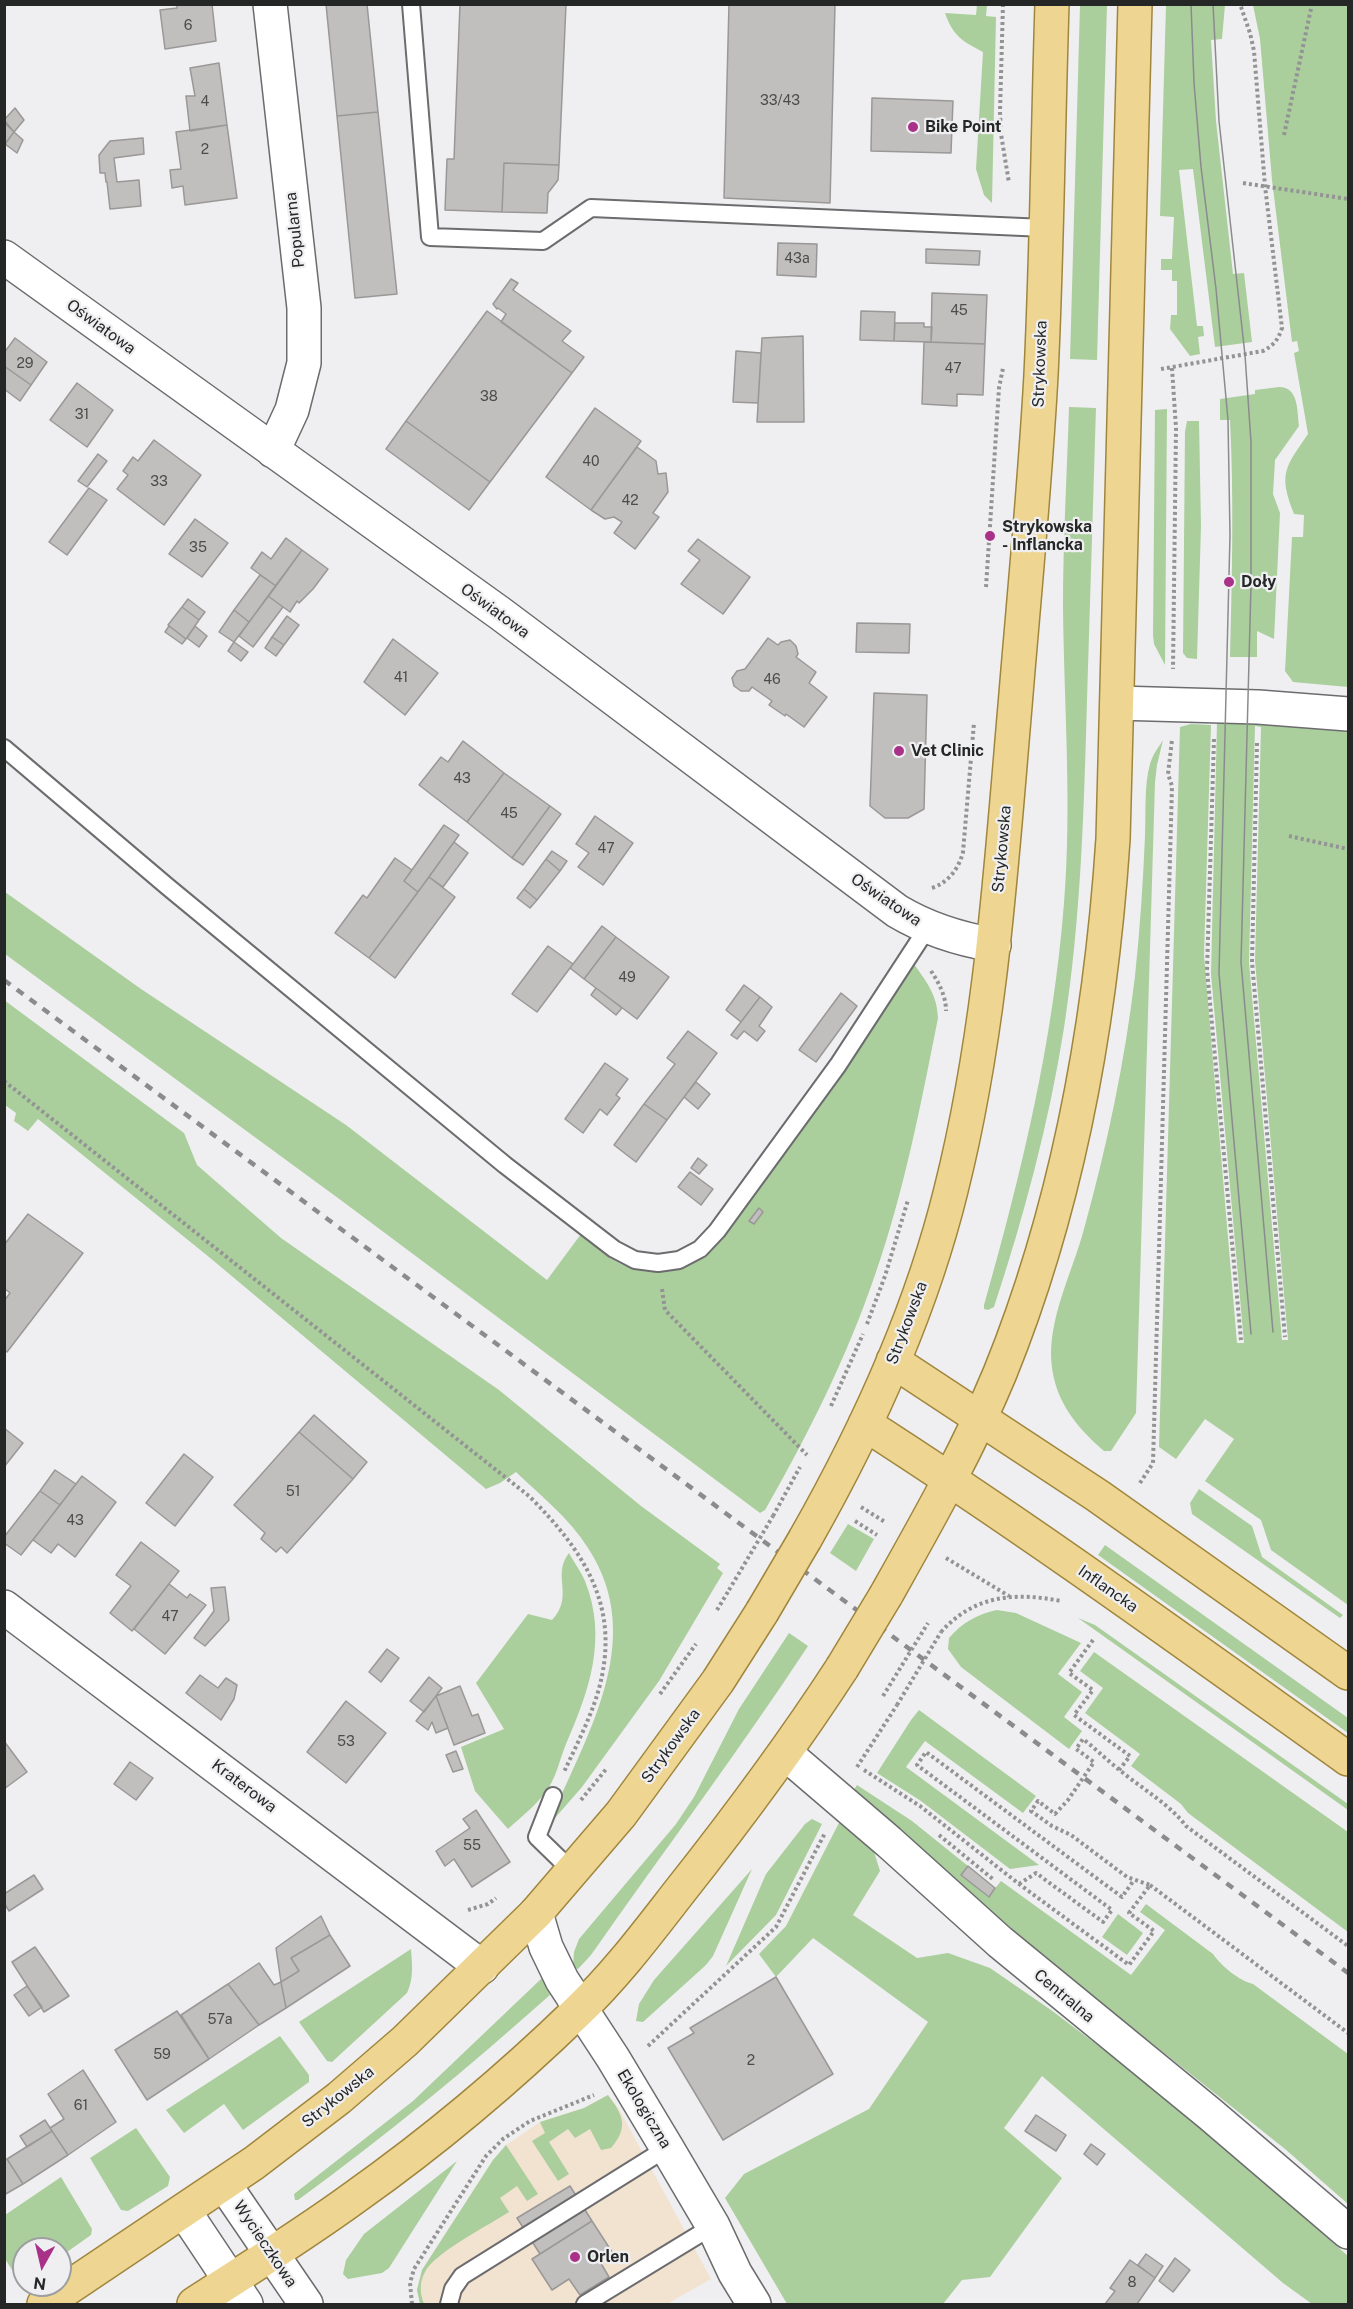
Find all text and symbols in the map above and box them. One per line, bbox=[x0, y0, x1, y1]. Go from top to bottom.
house number: 6 bbox=[184, 18, 192, 34]
house number: 33/43 bbox=[760, 93, 800, 109]
house number: 4 bbox=[201, 94, 209, 110]
place label: Bike Point bbox=[925, 117, 1002, 137]
marker: Bike Point bbox=[906, 120, 920, 134]
house number: 2 bbox=[201, 142, 209, 158]
street label: Popularna bbox=[281, 191, 309, 269]
house number: 43a bbox=[784, 251, 810, 267]
street label: Oświatowa bbox=[63, 295, 139, 359]
house number: 45 bbox=[950, 303, 968, 319]
street label: Strykowska bbox=[1029, 320, 1051, 408]
house number: 29 bbox=[16, 356, 34, 372]
house number: 47 bbox=[944, 361, 962, 377]
house number: 38 bbox=[480, 389, 498, 405]
house number: 31 bbox=[75, 407, 89, 423]
house number: 40 bbox=[582, 454, 600, 470]
house number: 33 bbox=[150, 474, 168, 490]
house number: 42 bbox=[621, 493, 639, 509]
place label: Strykowska - Inflancka bbox=[1002, 517, 1092, 555]
marker: Strykowska - Inflancka bbox=[983, 529, 997, 543]
house number: 35 bbox=[189, 540, 207, 556]
place label: Doły bbox=[1241, 572, 1276, 592]
marker: Doły bbox=[1222, 575, 1236, 589]
street label: Oświatowa bbox=[457, 579, 533, 643]
house number: 41 bbox=[394, 670, 408, 686]
house number: 46 bbox=[763, 672, 781, 688]
place label: Vet Clinic bbox=[911, 741, 984, 761]
marker: Vet Clinic bbox=[892, 744, 906, 758]
house number: 43 bbox=[453, 771, 471, 787]
street label: Strykowska bbox=[989, 805, 1015, 893]
house number: 45 bbox=[500, 806, 518, 822]
house number: 47 bbox=[597, 841, 615, 857]
street label: Oświatowa bbox=[847, 869, 925, 931]
house number: 49 bbox=[618, 970, 636, 986]
street label: Strykowska bbox=[882, 1279, 932, 1367]
house number: 51 bbox=[286, 1484, 300, 1500]
house number: 43 bbox=[66, 1513, 84, 1529]
street label: Inflancka bbox=[1074, 1561, 1142, 1617]
house number: 47 bbox=[161, 1609, 179, 1625]
street label: Strykowska bbox=[638, 1705, 704, 1787]
house number: 53 bbox=[337, 1734, 355, 1750]
street label: Kraterowa bbox=[208, 1755, 280, 1817]
house number: 55 bbox=[463, 1838, 481, 1854]
street label: Centralna bbox=[1030, 1965, 1098, 2027]
house number: 57a bbox=[207, 2012, 233, 2028]
house number: 59 bbox=[153, 2047, 171, 2063]
house number: 2 bbox=[747, 2053, 755, 2069]
street label: Strykowska bbox=[298, 2062, 378, 2132]
street label: Ekologiczna bbox=[613, 2066, 675, 2152]
house number: 61 bbox=[74, 2098, 88, 2114]
street label: Wycieczkowa bbox=[229, 2197, 301, 2291]
north arrow bbox=[12, 2237, 72, 2297]
place label: Orlen bbox=[587, 2247, 629, 2267]
marker: Orlen bbox=[568, 2250, 582, 2264]
text: N bbox=[32, 2273, 47, 2294]
house number: 8 bbox=[1127, 2275, 1137, 2291]

